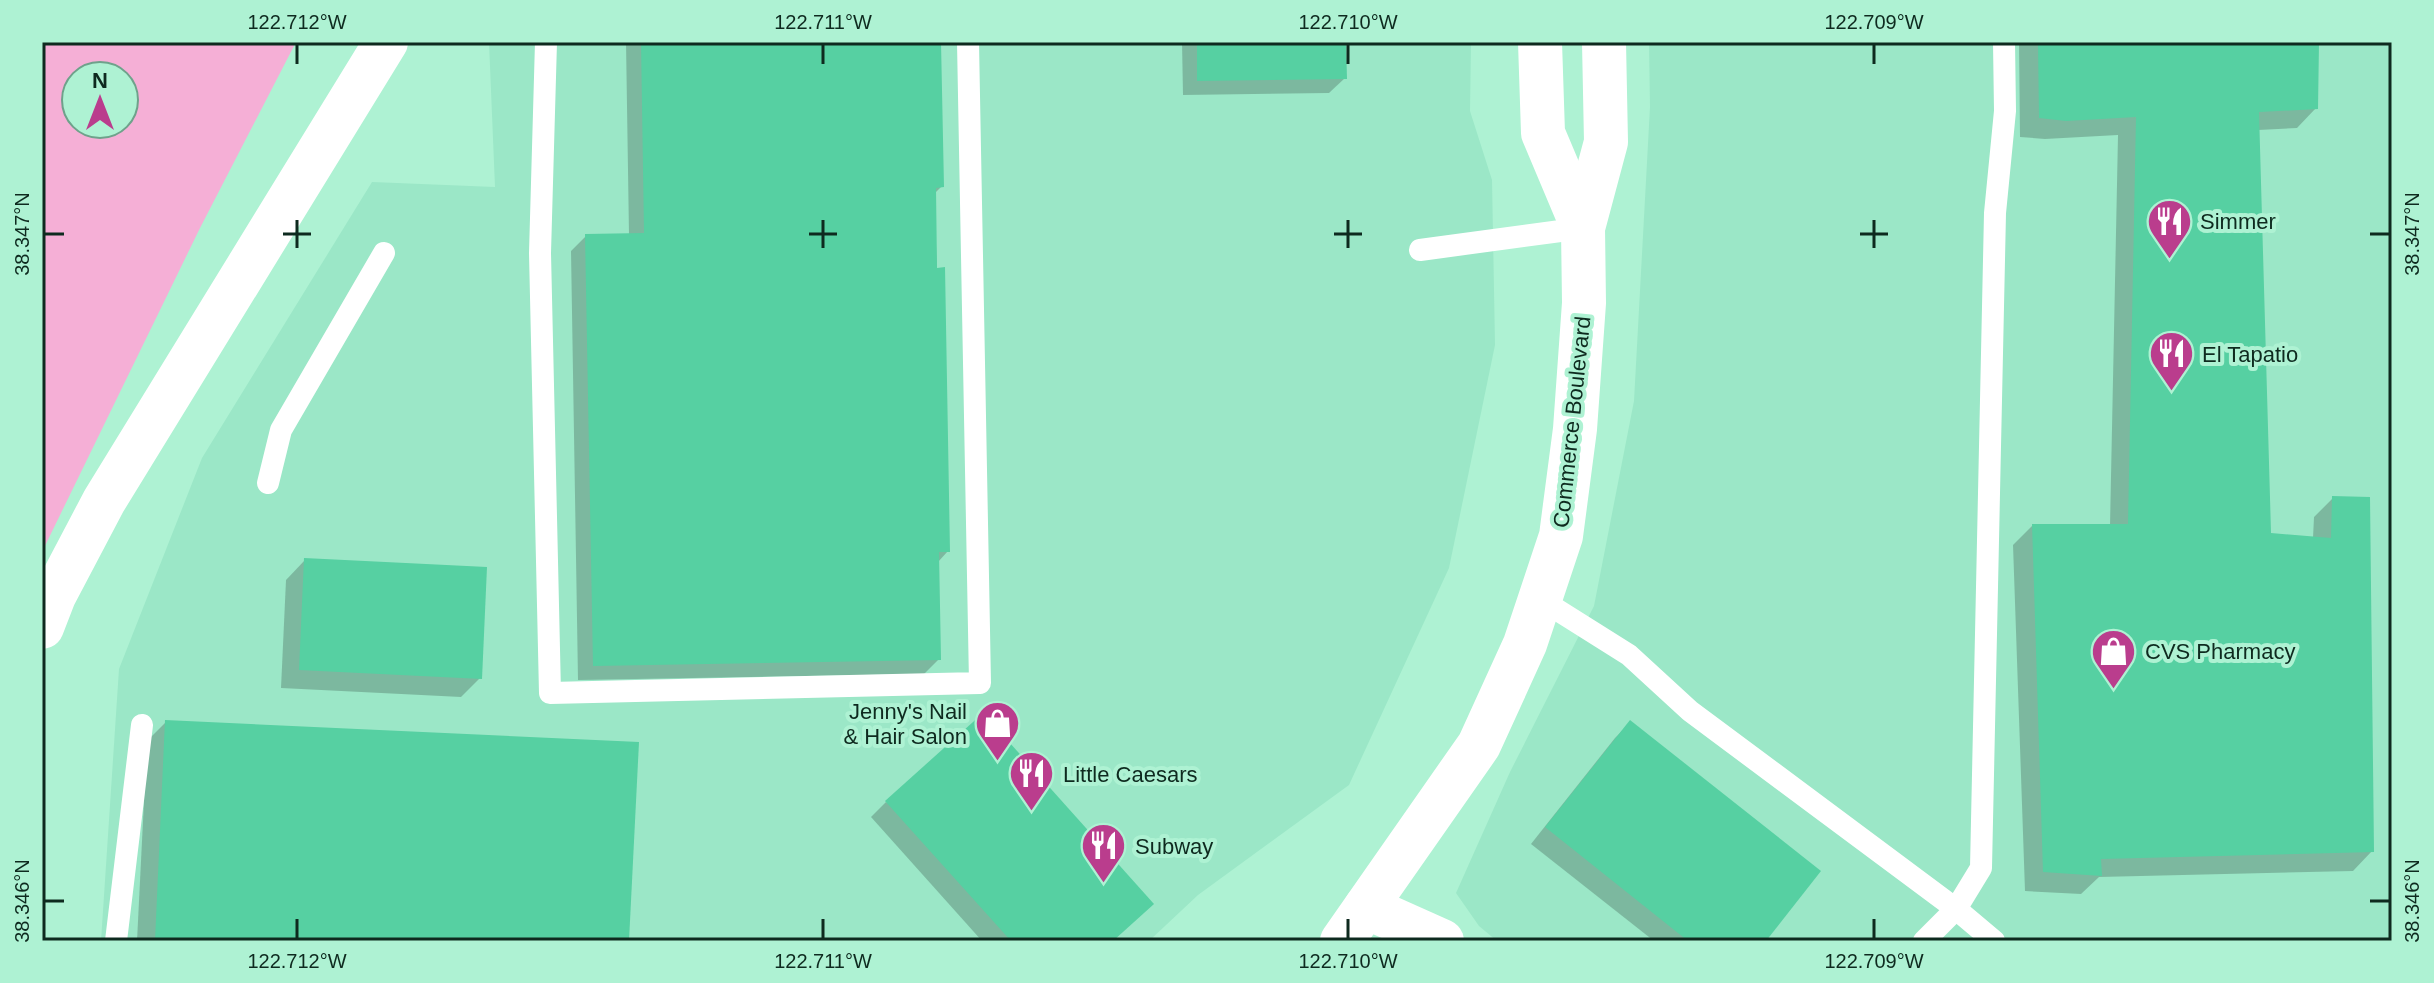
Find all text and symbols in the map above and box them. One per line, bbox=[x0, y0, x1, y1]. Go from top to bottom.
text: 122.712°W bbox=[247, 11, 347, 33]
text: 122.711°W bbox=[774, 11, 872, 33]
text: 122.710°W bbox=[1298, 11, 1398, 33]
text: 122.709°W bbox=[1824, 11, 1924, 33]
north arrow bbox=[60, 60, 140, 140]
text: N bbox=[92, 68, 108, 93]
text: 38.347°N bbox=[11, 192, 33, 276]
text: 38.347°N bbox=[2401, 192, 2423, 276]
restaurant icon: Simmer bbox=[2145, 197, 2193, 260]
place label: Simmer bbox=[2200, 209, 2276, 234]
street label: Commerce Boulevard bbox=[1548, 315, 1596, 529]
restaurant icon: El Tapatio bbox=[2147, 330, 2195, 393]
place label: El Tapatio bbox=[2202, 342, 2298, 367]
shop icon: CVS Pharmacy bbox=[2090, 627, 2138, 690]
place label: CVS Pharmacy bbox=[2145, 639, 2295, 664]
place label: Jenny's Nail & Hair Salon bbox=[843, 699, 967, 749]
shop icon: Jenny's Nail & Hair Salon bbox=[974, 700, 1022, 763]
restaurant icon: Little Caesars bbox=[1008, 750, 1056, 813]
place label: Little Caesars bbox=[1063, 762, 1198, 787]
restaurant icon: Subway bbox=[1080, 822, 1128, 885]
place label: Subway bbox=[1135, 834, 1213, 859]
text: 38.346°N bbox=[11, 859, 33, 943]
text: 38.346°N bbox=[2401, 859, 2423, 943]
text: 122.712°W bbox=[247, 950, 347, 972]
text: 122.711°W bbox=[774, 950, 872, 972]
text: 122.710°W bbox=[1298, 950, 1398, 972]
text: 122.709°W bbox=[1824, 950, 1924, 972]

